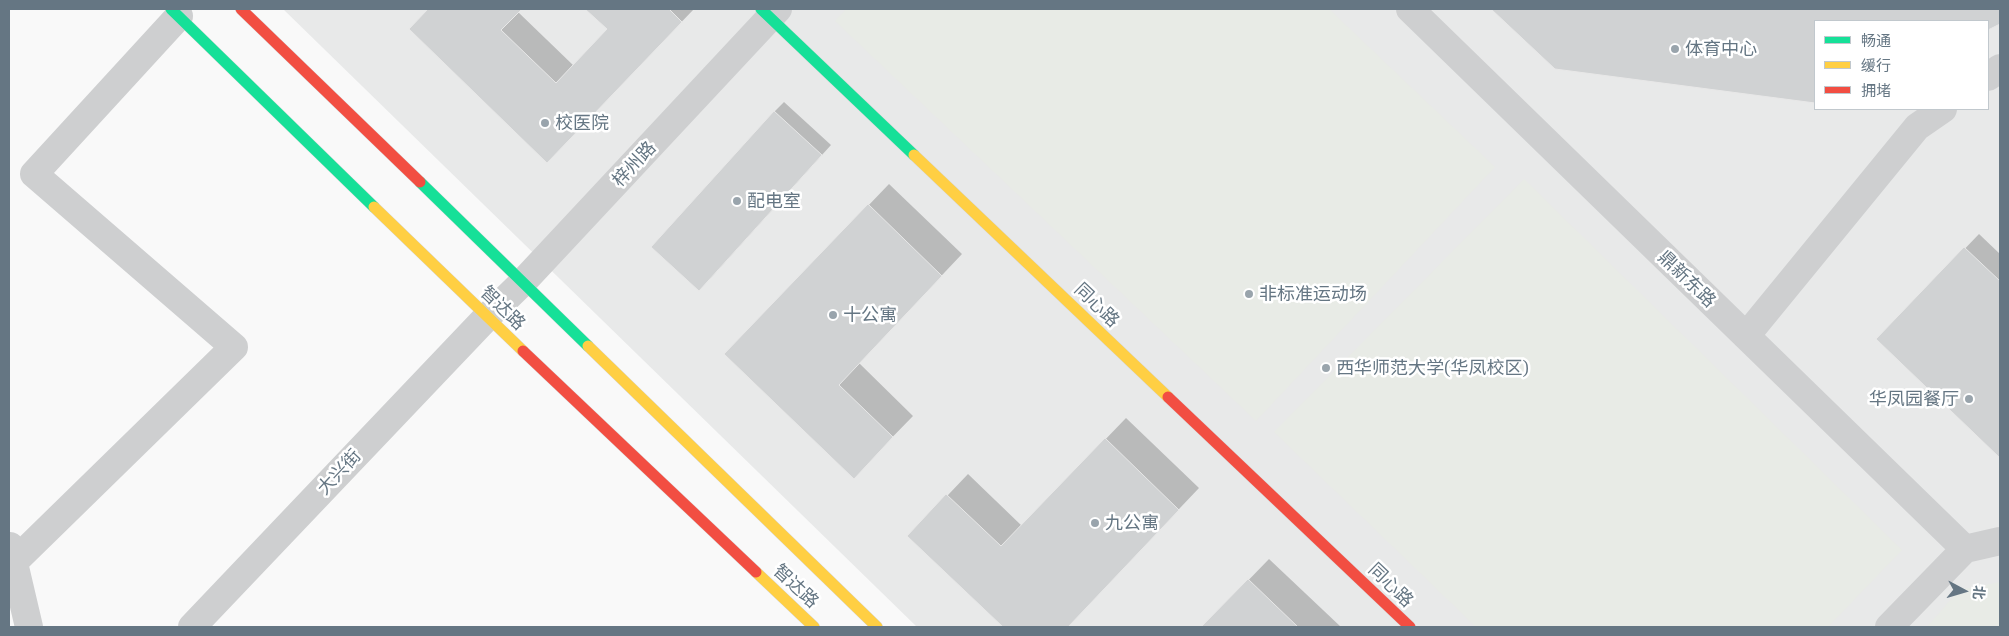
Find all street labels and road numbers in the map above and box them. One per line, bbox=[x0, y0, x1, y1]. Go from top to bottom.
street label: 梓州路 bbox=[608, 137, 660, 191]
street label: 鼎新东路 bbox=[1654, 246, 1720, 312]
street label: 同心路 bbox=[1070, 278, 1124, 332]
street label: 智达路 bbox=[476, 281, 530, 335]
street label: 大兴街 bbox=[313, 445, 365, 499]
street label: 同心路 bbox=[1364, 558, 1418, 612]
street label: 智达路 bbox=[769, 560, 823, 612]

